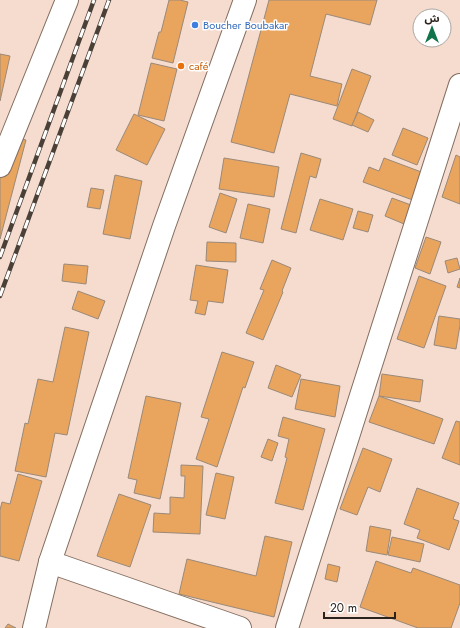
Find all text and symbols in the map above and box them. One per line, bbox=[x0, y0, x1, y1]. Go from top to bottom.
north arrow bbox=[412, 8, 452, 48]
text: ش bbox=[424, 10, 440, 26]
place label: Boucher Boubakar bbox=[203, 17, 288, 33]
marker: Boucher Boubakar bbox=[190, 20, 200, 30]
place label: café bbox=[189, 58, 209, 74]
marker: café bbox=[176, 61, 186, 71]
scale bar bbox=[324, 594, 395, 620]
text: 20 m bbox=[330, 599, 357, 617]

